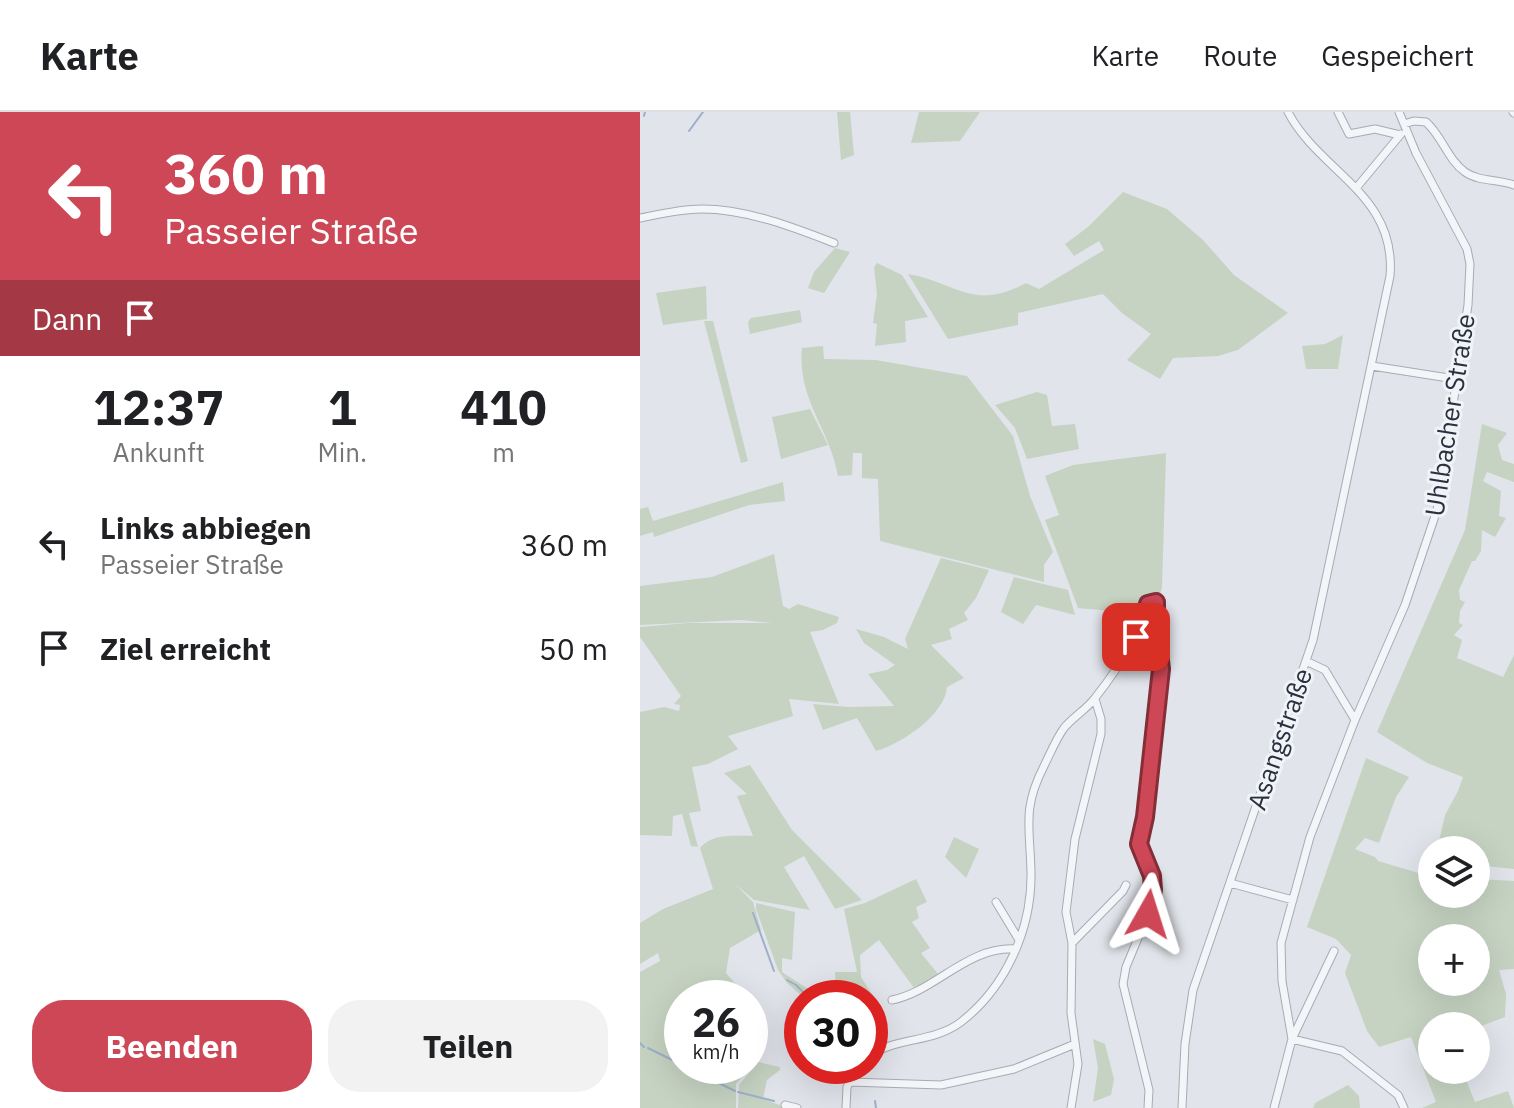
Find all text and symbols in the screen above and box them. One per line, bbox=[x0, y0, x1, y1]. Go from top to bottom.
text: Karte bbox=[40, 31, 139, 80]
text: Karte bbox=[1091, 37, 1159, 74]
text: Route bbox=[1203, 37, 1277, 74]
text: Gespeichert bbox=[1321, 37, 1474, 74]
text: 360 m bbox=[164, 137, 328, 209]
icon: left bbox=[32, 144, 136, 248]
text: Passeier Straße bbox=[164, 207, 418, 254]
icon: arrive bbox=[118, 296, 162, 340]
text: Dann bbox=[32, 299, 102, 338]
street label: Uhlbacher Straße bbox=[1416, 311, 1482, 519]
text: 12:37 bbox=[93, 376, 224, 438]
text: 1 bbox=[328, 376, 357, 438]
text: 410 bbox=[460, 376, 547, 438]
text: Ankunft bbox=[113, 435, 205, 469]
text: Min. bbox=[318, 435, 367, 469]
text: m bbox=[492, 435, 515, 469]
text: Links abbiegen bbox=[100, 508, 312, 547]
icon: left bbox=[32, 522, 76, 566]
text: 360 m bbox=[521, 525, 608, 564]
text: Passeier Straße bbox=[100, 547, 284, 581]
pin bbox=[1102, 603, 1170, 671]
icon: arrive bbox=[1114, 615, 1158, 659]
icon: arrive bbox=[32, 626, 76, 670]
text: Ziel erreicht bbox=[100, 629, 271, 668]
text: 50 m bbox=[539, 629, 608, 668]
street label: Asangstraße bbox=[1239, 663, 1319, 814]
map controls bbox=[1418, 836, 1490, 1084]
button: layers bbox=[1418, 836, 1490, 908]
position arrow bbox=[1106, 872, 1190, 956]
button: + bbox=[1418, 924, 1490, 996]
speed limit sign: 30 bbox=[784, 980, 888, 1084]
text: 26 bbox=[692, 996, 740, 1048]
button: Beenden bbox=[32, 1000, 312, 1092]
button: Teilen bbox=[328, 1000, 608, 1092]
button: − bbox=[1418, 1012, 1490, 1084]
text: km/h bbox=[692, 1038, 740, 1065]

